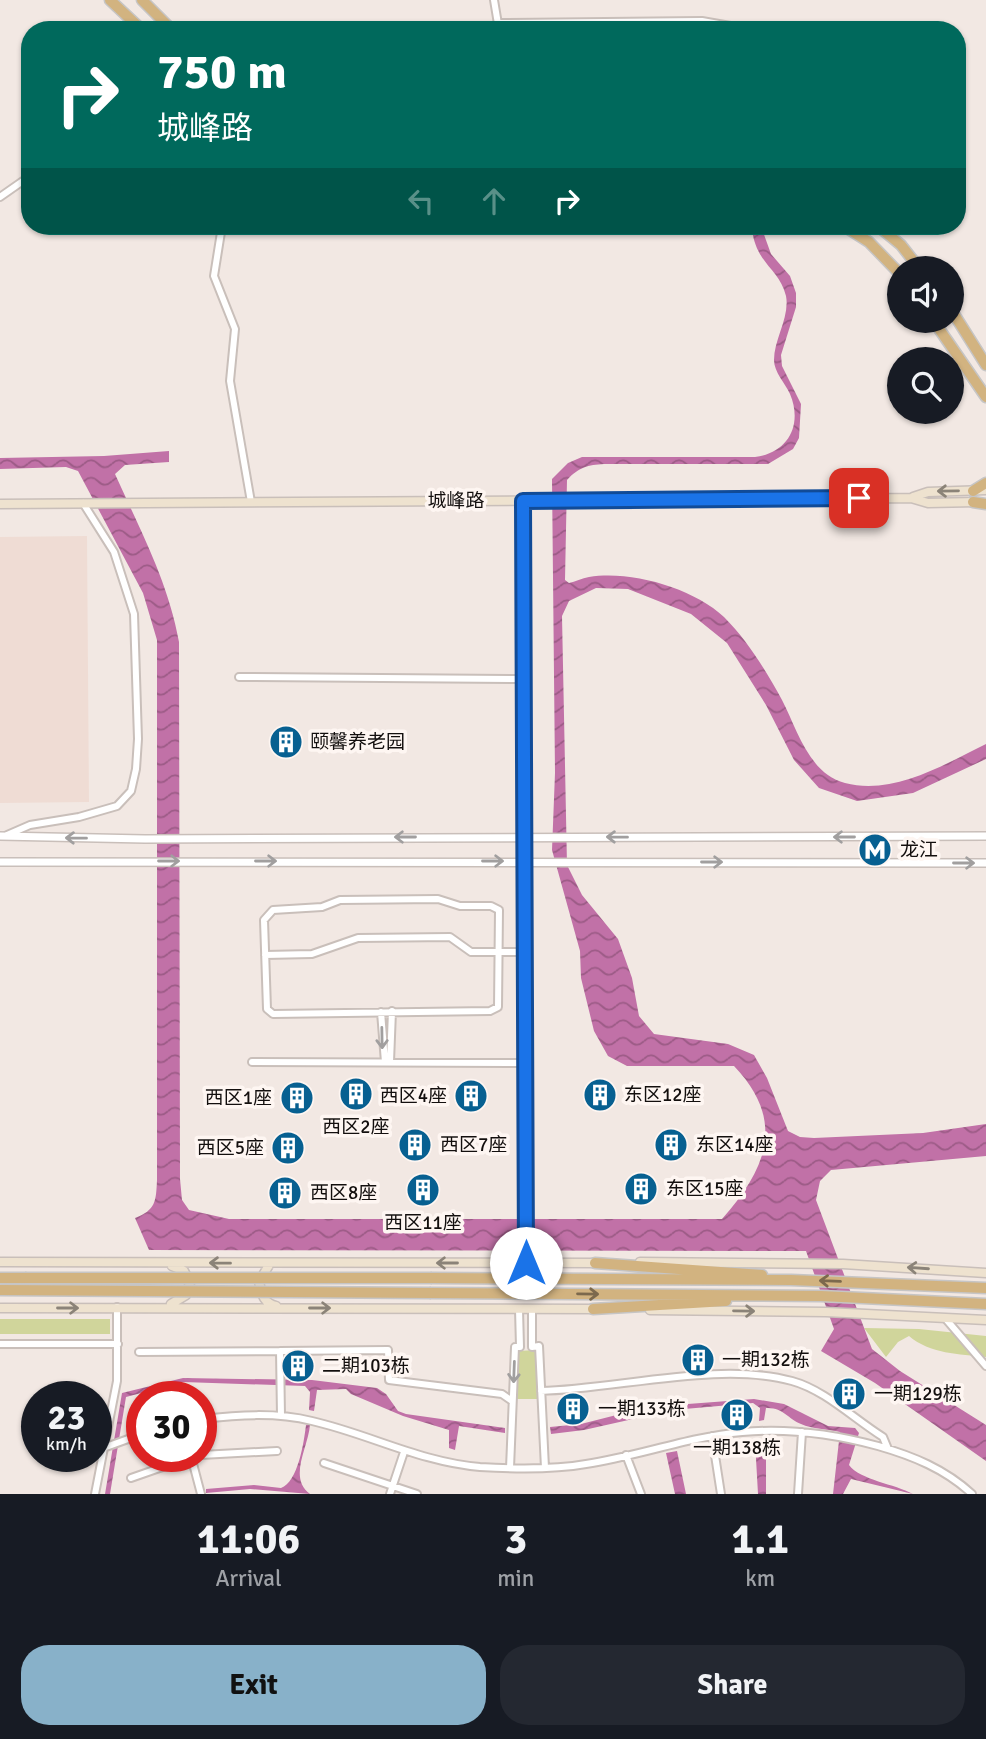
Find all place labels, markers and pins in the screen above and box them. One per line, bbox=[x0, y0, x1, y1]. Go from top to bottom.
pin bbox=[829, 468, 889, 528]
building icon: 颐馨养老园 bbox=[267, 723, 305, 761]
place label: 颐馨养老园 bbox=[310, 730, 405, 754]
metro station icon: 龙江 bbox=[856, 831, 894, 869]
place label: 龙江 bbox=[900, 838, 938, 862]
building icon: 西区2座 bbox=[337, 1075, 375, 1113]
building icon: 东区12座 bbox=[581, 1076, 619, 1114]
building icon: 西区4座 bbox=[452, 1077, 490, 1115]
building icon: 西区1座 bbox=[278, 1079, 316, 1117]
place label: 东区12座 bbox=[624, 1083, 702, 1107]
place label: 西区4座 bbox=[380, 1084, 447, 1108]
place label: 西区1座 bbox=[205, 1086, 272, 1110]
place label: 西区2座 bbox=[322, 1115, 390, 1139]
building icon: 西区7座 bbox=[396, 1126, 434, 1164]
building icon: 东区14座 bbox=[652, 1126, 690, 1164]
building icon: 西区5座 bbox=[269, 1129, 307, 1167]
place label: 西区7座 bbox=[440, 1133, 507, 1157]
place label: 东区14座 bbox=[696, 1133, 774, 1157]
place label: 西区5座 bbox=[197, 1136, 264, 1160]
building icon: 东区15座 bbox=[622, 1170, 660, 1208]
building icon: 西区11座 bbox=[404, 1171, 442, 1209]
building icon: 西区8座 bbox=[266, 1174, 304, 1212]
place label: 东区15座 bbox=[666, 1177, 744, 1201]
place label: 西区8座 bbox=[310, 1181, 377, 1205]
place label: 西区11座 bbox=[384, 1211, 462, 1235]
building icon: 一期132栋 bbox=[679, 1341, 717, 1379]
building icon: 二期103栋 bbox=[279, 1347, 317, 1385]
place label: 一期132栋 bbox=[722, 1348, 810, 1372]
place label: 二期103栋 bbox=[322, 1354, 410, 1378]
building icon: 一期129栋 bbox=[830, 1375, 868, 1413]
place label: 一期129栋 bbox=[874, 1382, 962, 1406]
building icon: 一期133栋 bbox=[554, 1390, 592, 1428]
building icon: 一期138栋 bbox=[718, 1396, 756, 1434]
place label: 一期133栋 bbox=[598, 1397, 686, 1421]
place label: 一期138栋 bbox=[693, 1436, 781, 1460]

